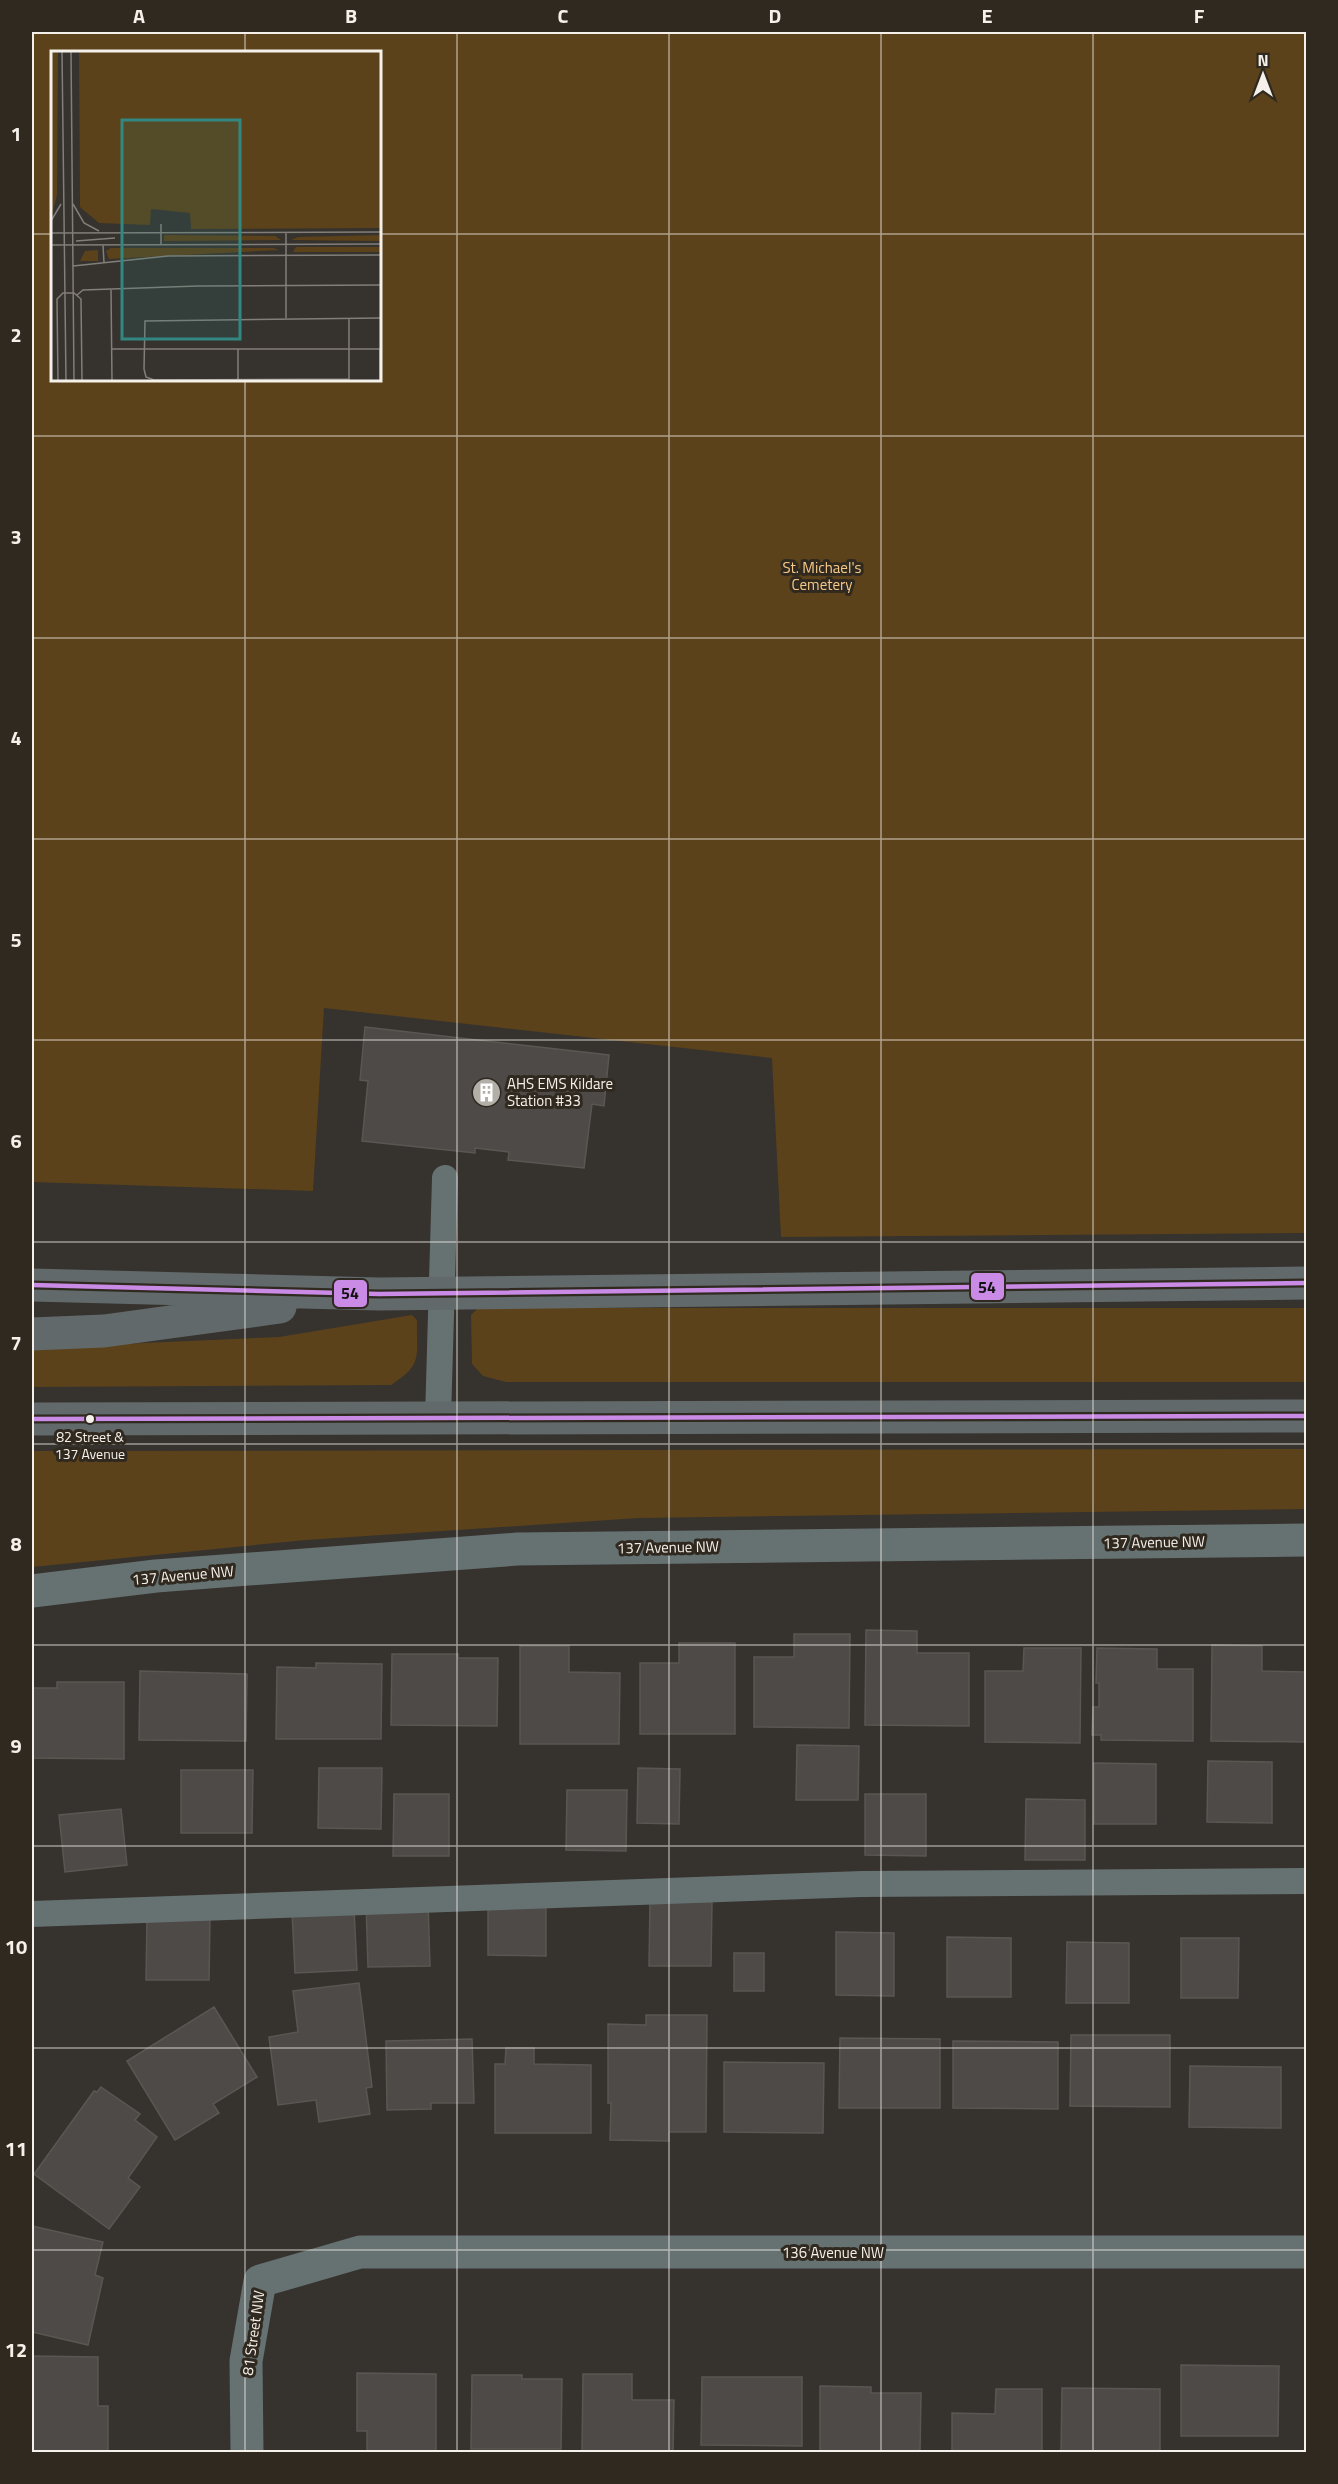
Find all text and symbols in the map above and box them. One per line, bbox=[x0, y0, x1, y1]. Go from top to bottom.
text: A bbox=[133, 0, 145, 31]
text: B bbox=[345, 0, 357, 31]
text: C bbox=[558, 0, 569, 31]
text: D bbox=[769, 0, 781, 31]
text: E bbox=[981, 0, 993, 31]
text: F bbox=[1194, 0, 1205, 31]
north arrow bbox=[1233, 45, 1293, 105]
text: N bbox=[1257, 48, 1269, 72]
inset map bbox=[51, 51, 381, 381]
text: 1 bbox=[10, 118, 22, 149]
text: 2 bbox=[10, 319, 22, 350]
text: 3 bbox=[10, 521, 22, 552]
park label: St. Michael's Cemetery bbox=[783, 556, 861, 596]
text: 4 bbox=[10, 722, 22, 753]
text: 5 bbox=[10, 924, 22, 955]
place label: AHS EMS Kildare Station #33 bbox=[507, 1072, 613, 1112]
building icon: AHS EMS Kildare Station #33 bbox=[470, 1076, 502, 1108]
text: 6 bbox=[10, 1125, 22, 1156]
line badge: 54 bbox=[970, 1272, 1005, 1301]
text: 54 bbox=[978, 1275, 996, 1299]
line badge: 54 bbox=[333, 1279, 368, 1308]
text: 54 bbox=[341, 1281, 359, 1305]
text: 7 bbox=[10, 1327, 22, 1358]
marker: 82 Street & 137 Avenue bbox=[84, 1413, 96, 1425]
place label: 82 Street & 137 Avenue bbox=[55, 1426, 125, 1464]
text: 8 bbox=[10, 1528, 22, 1559]
street label: 137 Avenue NW bbox=[1103, 1530, 1205, 1554]
street label: 137 Avenue NW bbox=[617, 1535, 719, 1559]
street label: 137 Avenue NW bbox=[131, 1559, 235, 1591]
text: 9 bbox=[10, 1730, 22, 1761]
text: 10 bbox=[5, 1931, 27, 1962]
text: 11 bbox=[5, 2133, 27, 2164]
street label: 136 Avenue NW bbox=[782, 2241, 884, 2264]
street label: 81 Street NW bbox=[236, 2289, 270, 2377]
text: 12 bbox=[5, 2334, 27, 2365]

